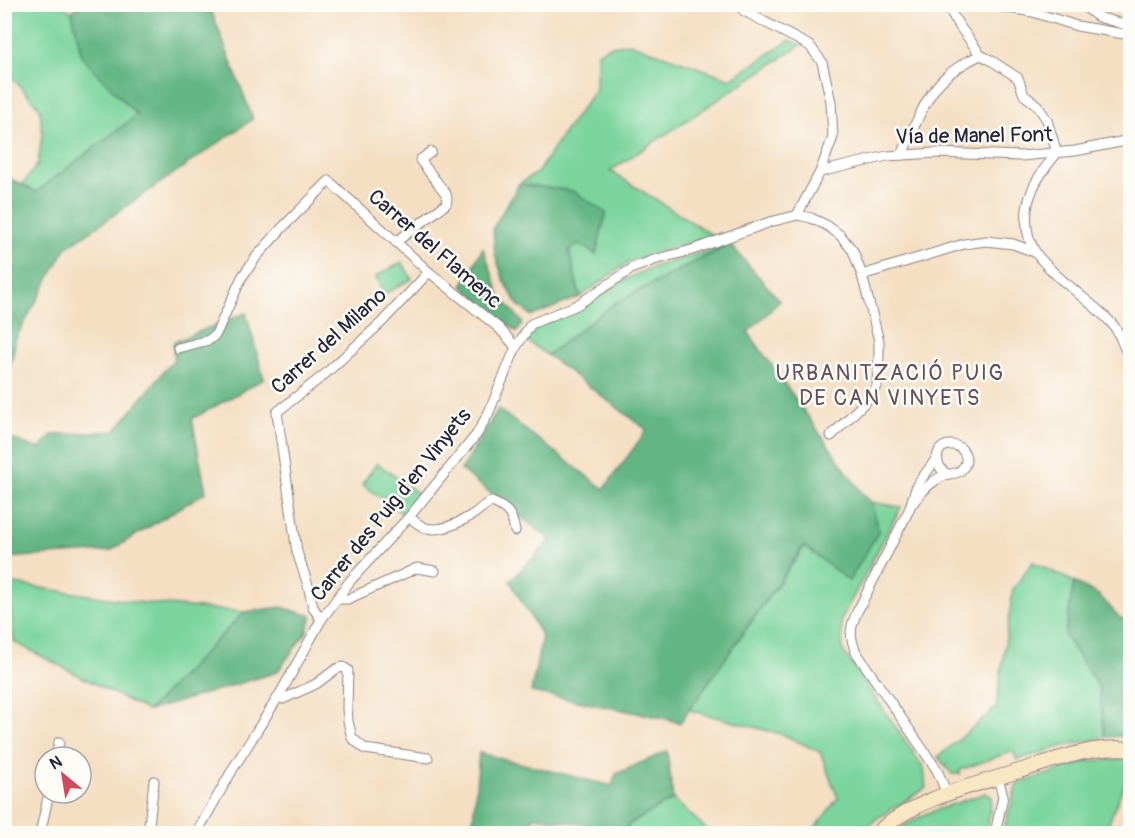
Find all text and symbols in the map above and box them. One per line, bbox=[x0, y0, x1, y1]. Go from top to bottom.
street label: Vía de Manel Font bbox=[895, 121, 1053, 151]
street label: Carrer del Flamenc bbox=[362, 183, 508, 315]
street label: Carrer del Milano bbox=[265, 282, 393, 400]
district label: URBANITZACIÓ PUIG DE CAN VINYETS bbox=[775, 359, 1005, 412]
street label: Carrer des Puig d'en Vinyets bbox=[305, 402, 478, 607]
north arrow bbox=[33, 745, 93, 805]
text: N bbox=[46, 751, 66, 774]

